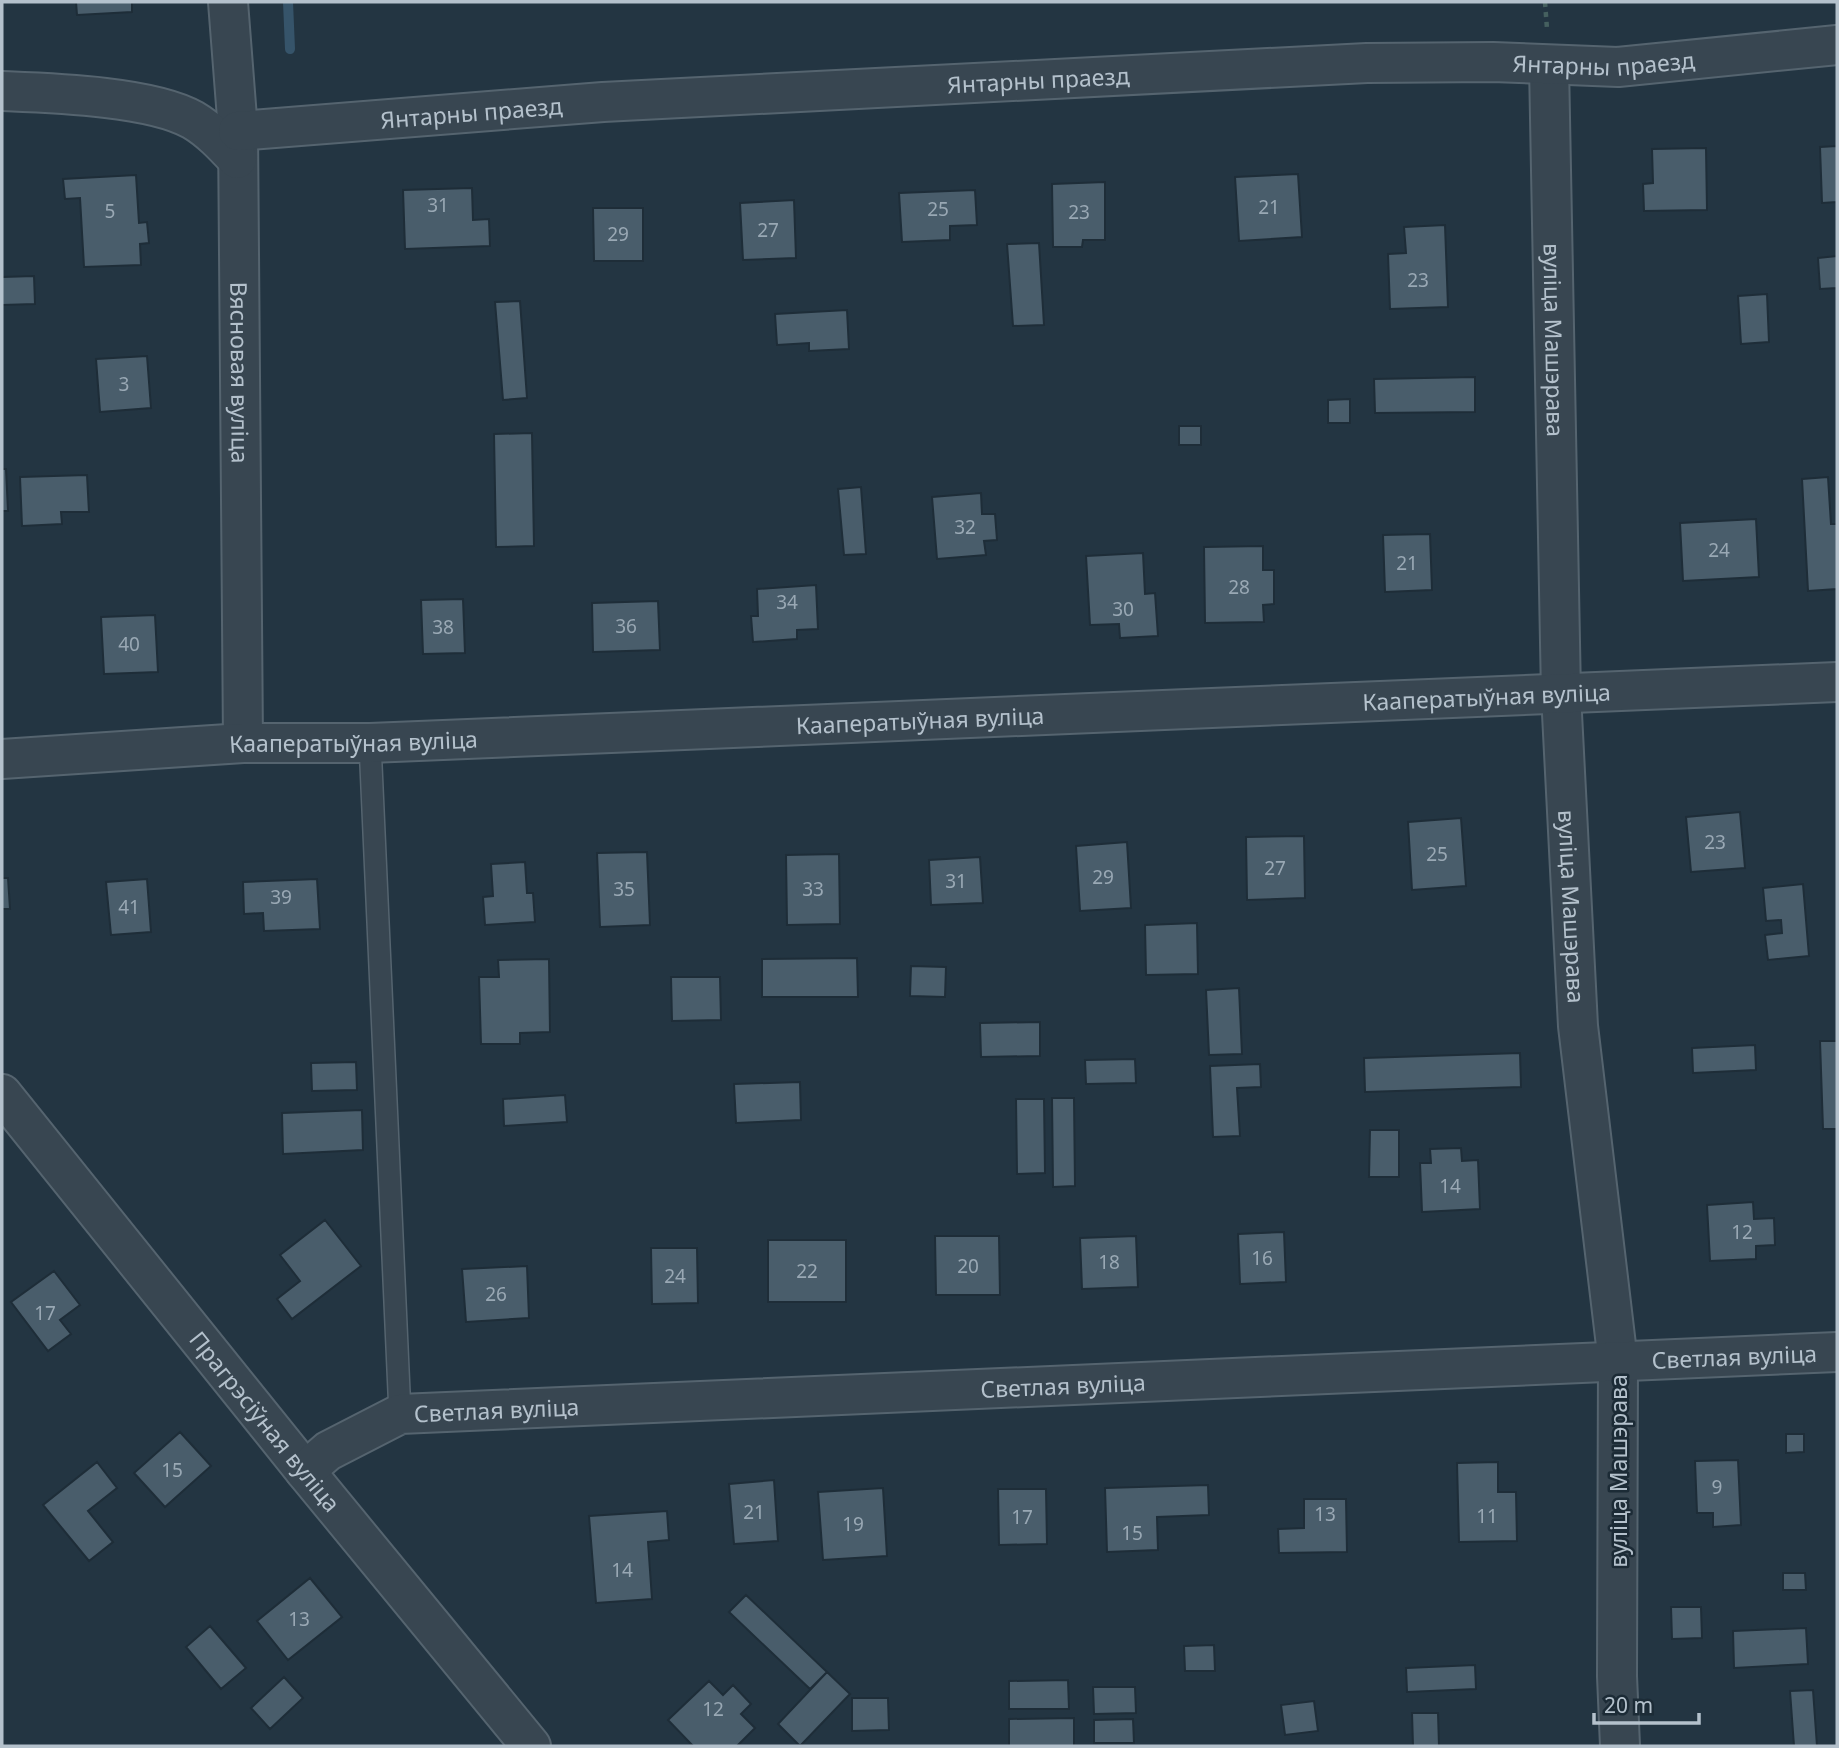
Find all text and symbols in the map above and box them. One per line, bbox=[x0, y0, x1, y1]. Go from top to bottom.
street label: Янтарны праезд bbox=[1512, 43, 1696, 83]
street label: Янтарны праезд bbox=[946, 59, 1130, 100]
street label: Янтарны праезд bbox=[379, 89, 564, 136]
house number: 31 bbox=[427, 192, 449, 218]
house number: 21 bbox=[1258, 194, 1280, 220]
house number: 25 bbox=[927, 196, 949, 222]
house number: 5 bbox=[105, 198, 115, 224]
house number: 23 bbox=[1068, 199, 1090, 225]
house number: 27 bbox=[757, 217, 779, 243]
house number: 29 bbox=[607, 221, 629, 247]
street label: вуліца Машэрава bbox=[1536, 243, 1572, 437]
house number: 23 bbox=[1407, 267, 1429, 293]
street label: Вясновая вуліца bbox=[223, 282, 257, 464]
house number: 3 bbox=[119, 371, 129, 397]
house number: 32 bbox=[954, 514, 976, 540]
house number: 24 bbox=[1708, 537, 1730, 563]
house number: 21 bbox=[1396, 550, 1418, 576]
house number: 28 bbox=[1228, 574, 1250, 600]
house number: 34 bbox=[776, 589, 798, 615]
house number: 30 bbox=[1112, 596, 1134, 622]
house number: 36 bbox=[615, 613, 637, 639]
house number: 38 bbox=[432, 614, 454, 640]
house number: 40 bbox=[118, 631, 140, 657]
street label: Кааператыўная вуліца bbox=[1362, 675, 1611, 718]
street label: Кааператыўная вуліца bbox=[795, 699, 1045, 741]
street label: Кааператыўная вуліца bbox=[228, 723, 478, 760]
street label: вуліца Машэрава bbox=[1551, 809, 1593, 1004]
house number: 23 bbox=[1704, 829, 1726, 855]
house number: 25 bbox=[1426, 841, 1448, 867]
house number: 27 bbox=[1264, 855, 1286, 881]
house number: 29 bbox=[1092, 864, 1114, 890]
house number: 31 bbox=[945, 868, 967, 894]
house number: 35 bbox=[613, 876, 635, 902]
house number: 33 bbox=[802, 876, 824, 902]
house number: 39 bbox=[270, 884, 292, 910]
house number: 41 bbox=[118, 894, 140, 920]
house number: 14 bbox=[1439, 1173, 1461, 1199]
house number: 12 bbox=[1731, 1219, 1753, 1245]
house number: 16 bbox=[1251, 1245, 1273, 1271]
house number: 18 bbox=[1098, 1249, 1120, 1275]
house number: 20 bbox=[957, 1253, 979, 1279]
house number: 22 bbox=[796, 1258, 818, 1284]
house number: 24 bbox=[664, 1263, 686, 1289]
house number: 26 bbox=[485, 1281, 507, 1307]
house number: 17 bbox=[34, 1300, 56, 1326]
street label: Прагрэсіўная вуліца bbox=[183, 1324, 348, 1518]
street label: Светлая вуліца bbox=[1651, 1337, 1818, 1376]
street label: Светлая вуліца bbox=[980, 1366, 1146, 1405]
street label: вуліца Машэрава bbox=[1602, 1374, 1634, 1568]
street label: Светлая вуліца bbox=[413, 1390, 580, 1429]
house number: 15 bbox=[161, 1457, 183, 1483]
house number: 9 bbox=[1712, 1474, 1722, 1500]
house number: 21 bbox=[743, 1499, 765, 1525]
house number: 13 bbox=[1314, 1501, 1336, 1527]
house number: 11 bbox=[1476, 1503, 1498, 1529]
house number: 17 bbox=[1011, 1504, 1033, 1530]
house number: 19 bbox=[842, 1511, 864, 1537]
house number: 15 bbox=[1121, 1520, 1143, 1546]
house number: 14 bbox=[611, 1557, 633, 1583]
house number: 13 bbox=[288, 1606, 310, 1632]
scale bar bbox=[1594, 1682, 1699, 1726]
text: 20 m bbox=[1604, 1691, 1653, 1719]
house number: 12 bbox=[702, 1696, 724, 1722]

